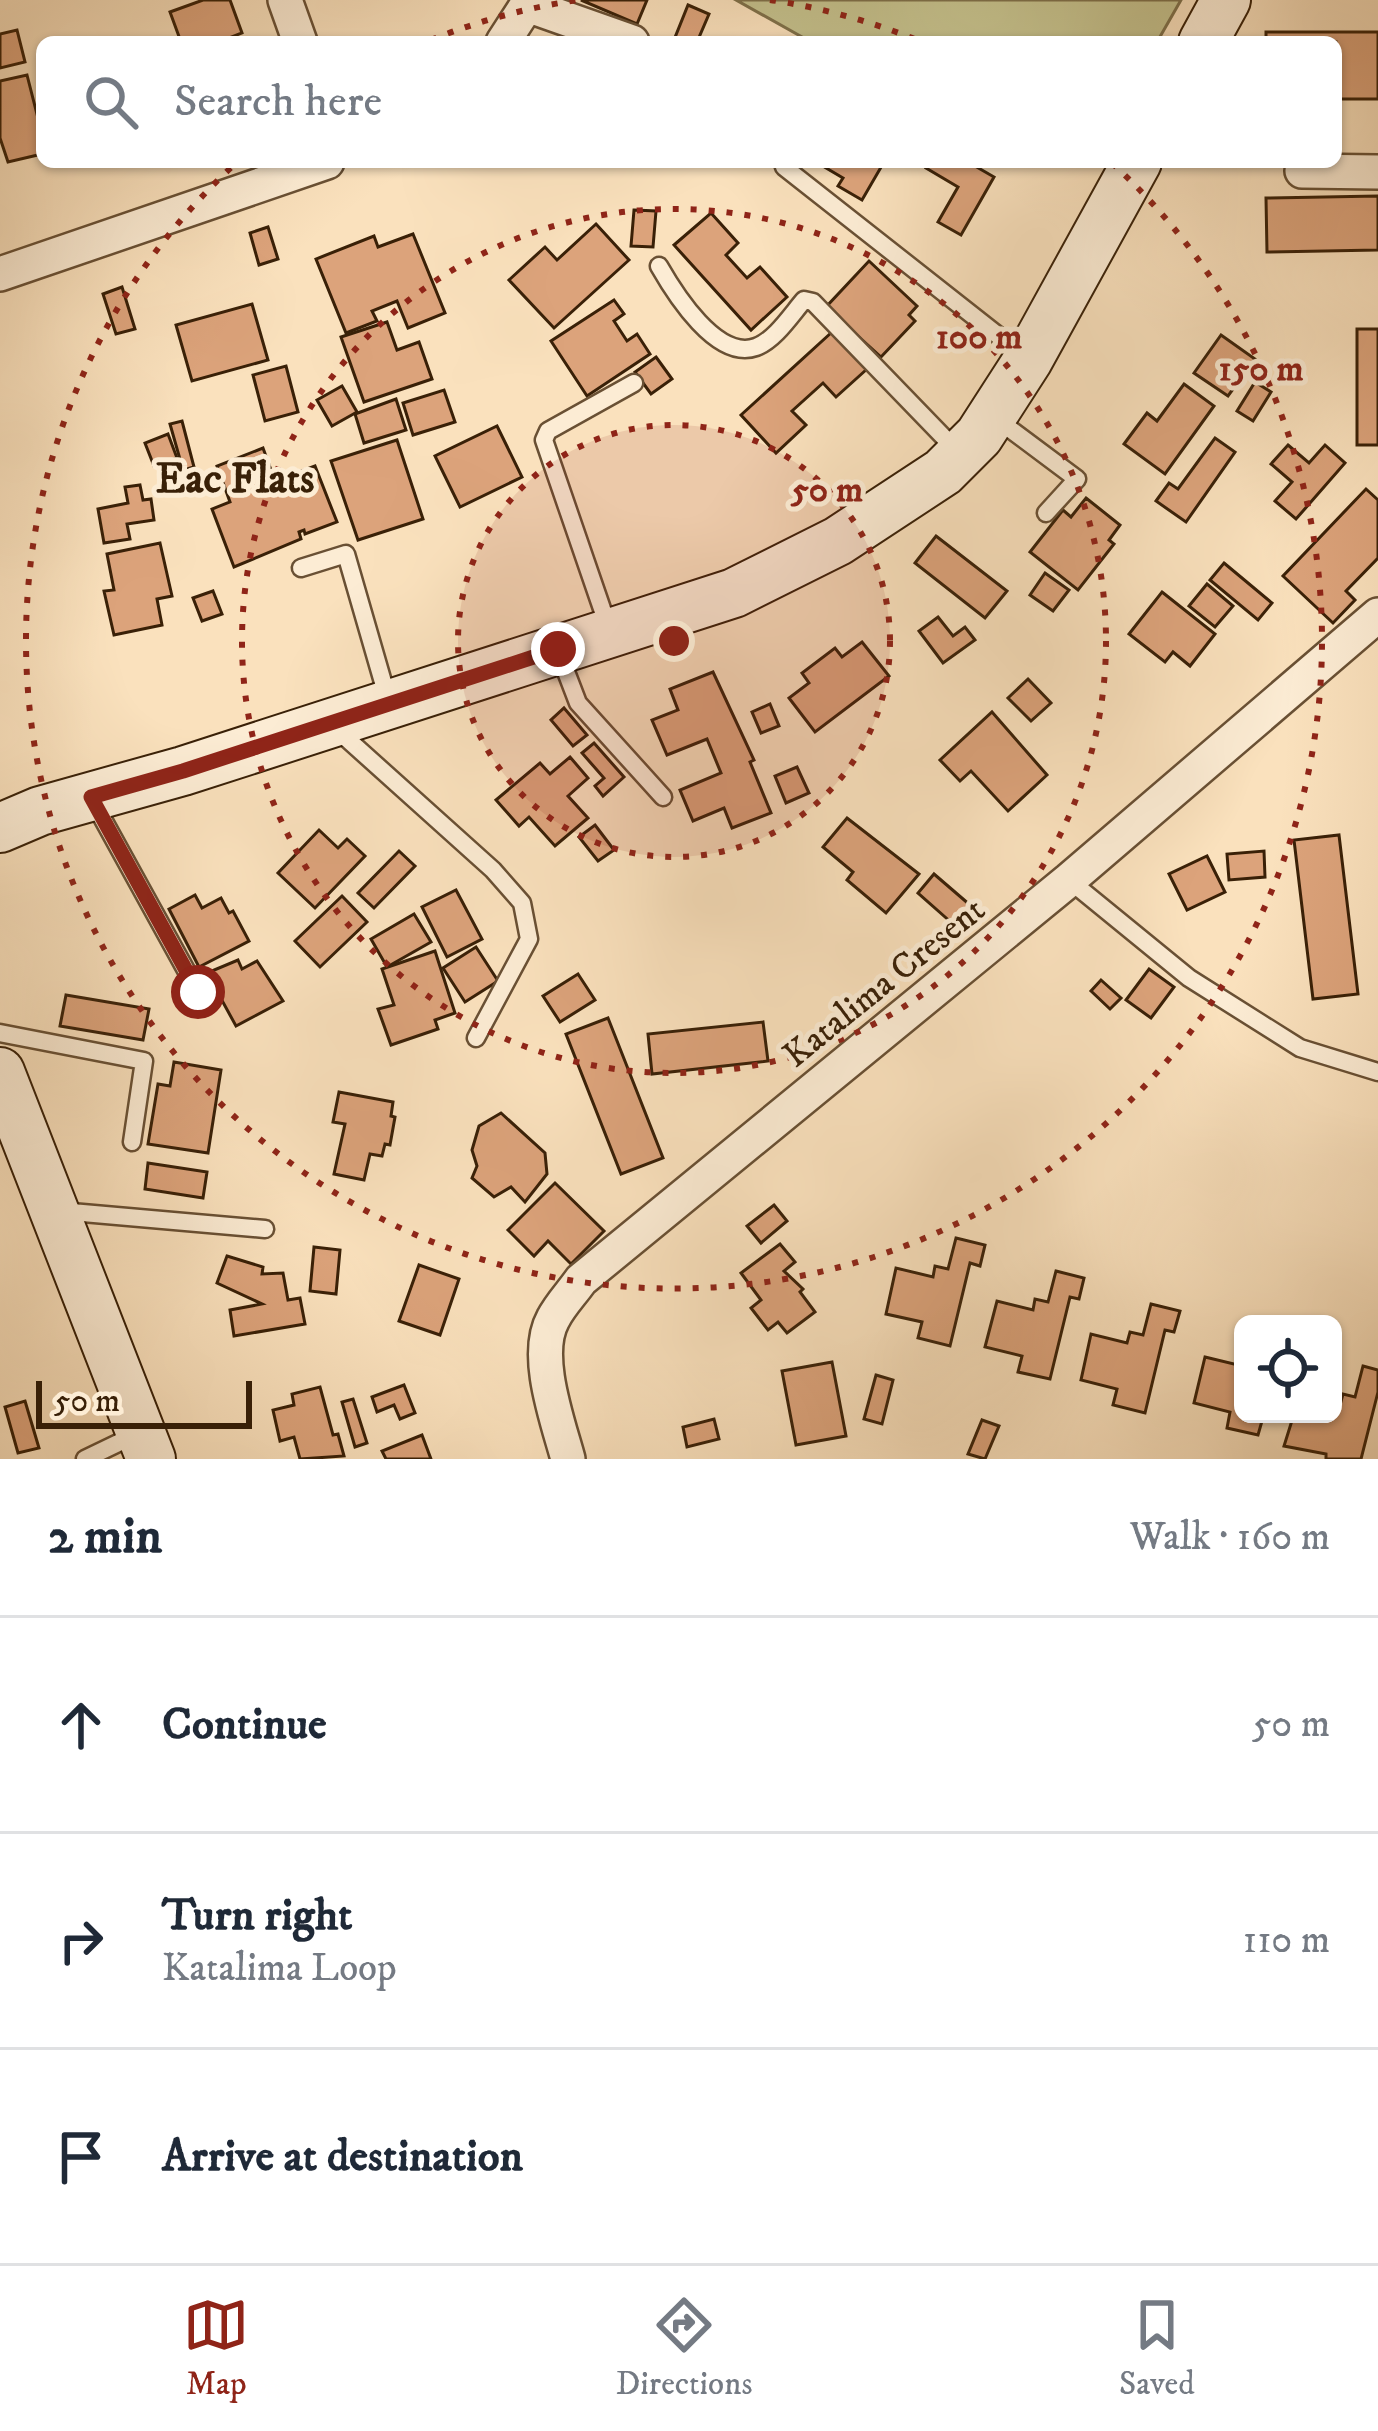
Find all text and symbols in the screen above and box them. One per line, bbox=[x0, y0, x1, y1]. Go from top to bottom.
search box bbox=[36, 36, 1342, 168]
icon: search bbox=[78, 69, 144, 135]
text: Search here bbox=[174, 74, 382, 130]
text: 100 m bbox=[936, 315, 1022, 360]
text: 150 m bbox=[1218, 347, 1304, 392]
district label: Eac Flats bbox=[156, 454, 314, 506]
text: 50 m bbox=[790, 468, 863, 513]
centre of rings bbox=[653, 620, 695, 662]
route end bbox=[531, 622, 585, 676]
street label: Katalima Cresent bbox=[775, 888, 995, 1078]
route start bbox=[171, 965, 225, 1019]
map controls bbox=[1234, 1315, 1342, 1423]
button: locate bbox=[1234, 1315, 1342, 1423]
scale bar bbox=[36, 1375, 252, 1428]
text: 50 m bbox=[54, 1381, 120, 1422]
text: 2 min bbox=[48, 1505, 162, 1569]
text: Walk · 160 m bbox=[1130, 1513, 1330, 1562]
icon: ahead bbox=[48, 1692, 114, 1758]
text: Continue bbox=[162, 1697, 327, 1753]
text: 50 m bbox=[1252, 1700, 1330, 1749]
text: Turn right bbox=[162, 1888, 352, 1944]
icon: right bbox=[48, 1908, 114, 1974]
text: 110 m bbox=[1243, 1916, 1330, 1965]
text: Katalima Loop bbox=[162, 1944, 397, 1993]
icon: arrive bbox=[48, 2124, 114, 2190]
text: Arrive at destination bbox=[162, 2129, 523, 2185]
tab: Map bbox=[183, 2292, 249, 2405]
tab: Directions bbox=[616, 2292, 752, 2405]
tab: Saved bbox=[1119, 2292, 1195, 2405]

